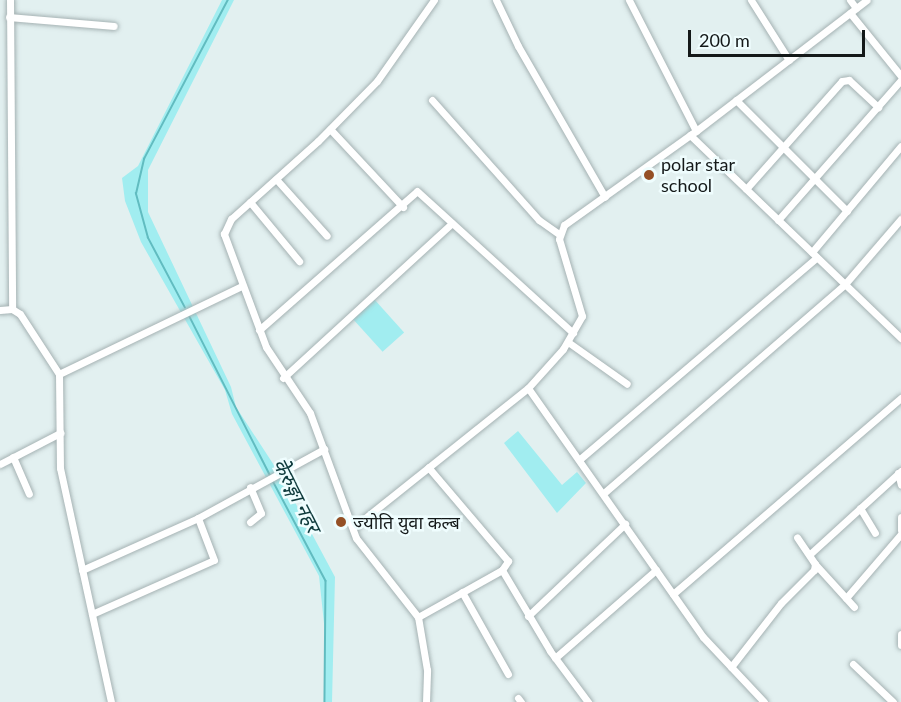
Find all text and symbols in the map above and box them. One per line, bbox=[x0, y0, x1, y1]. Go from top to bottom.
scale bar bbox=[691, 18, 868, 56]
text: 200 m bbox=[699, 29, 750, 51]
place label: polar star school bbox=[661, 154, 735, 196]
marker: polar star school bbox=[642, 168, 656, 182]
water label: केेरुङ्गा नहर bbox=[268, 454, 326, 536]
place label: ज्योति युवा कल्ब bbox=[353, 511, 460, 533]
marker: ज्योति युवा कल्ब bbox=[334, 515, 348, 529]

